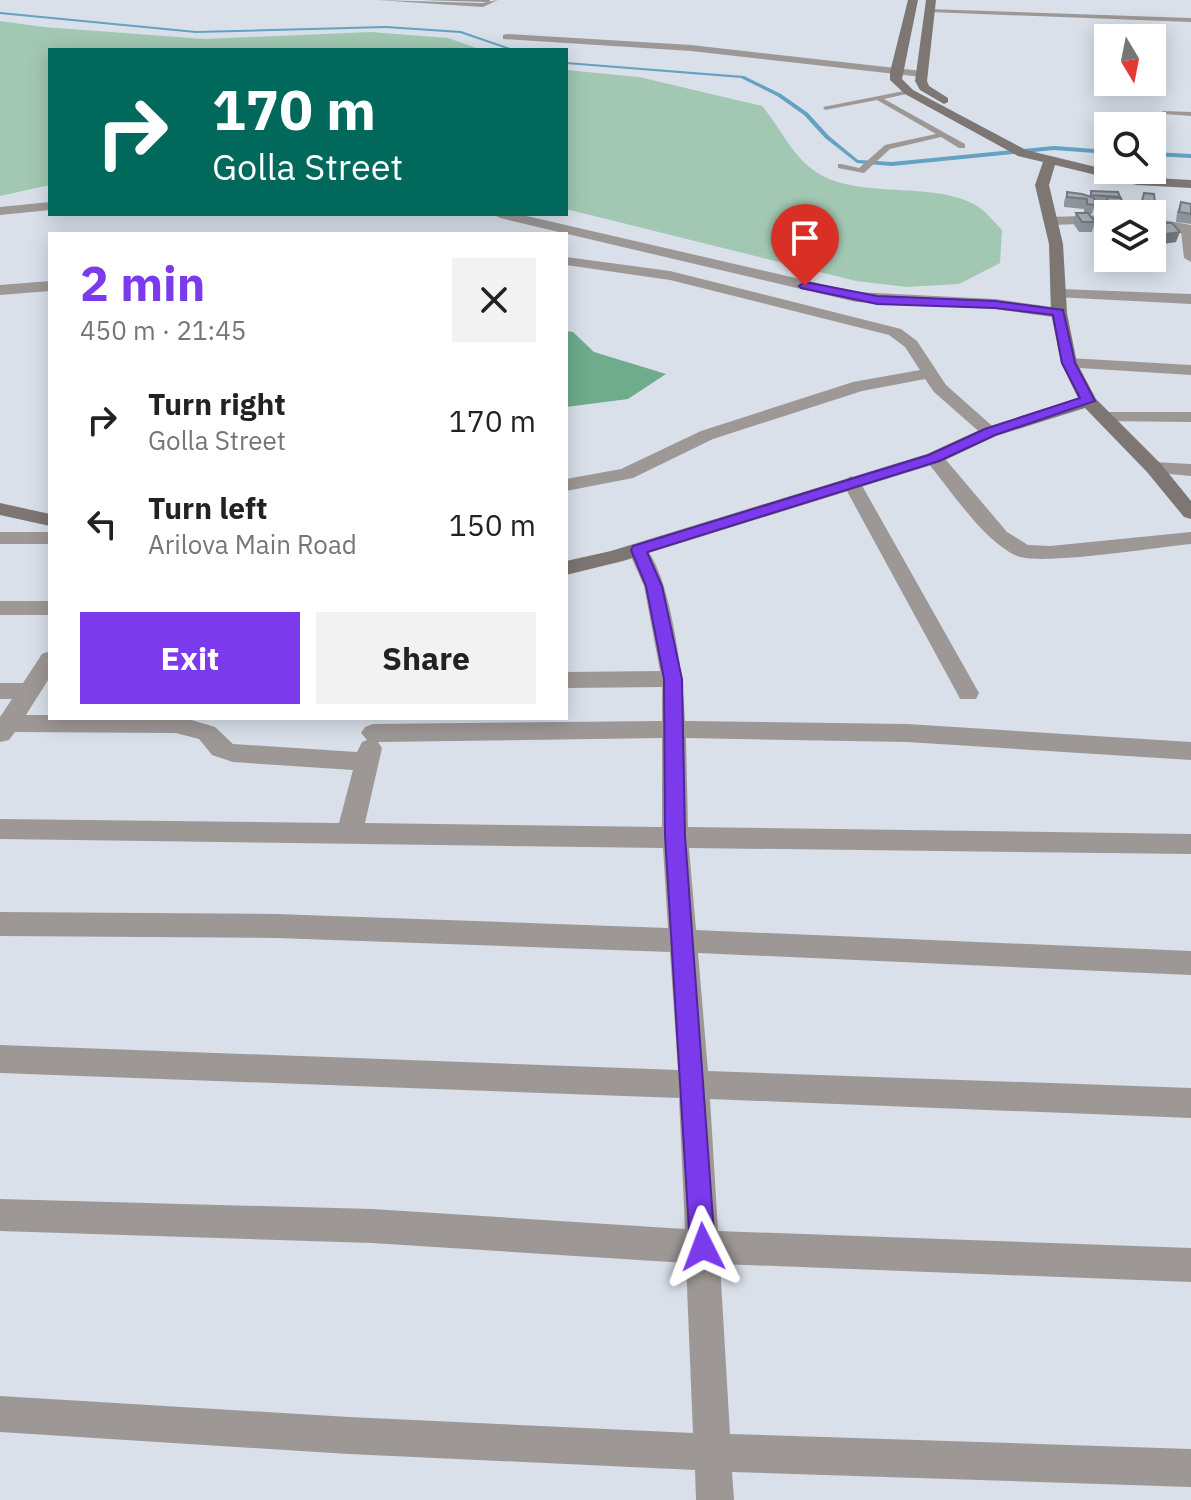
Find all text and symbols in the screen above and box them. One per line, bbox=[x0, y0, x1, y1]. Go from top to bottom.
north arrow bbox=[1094, 24, 1166, 96]
map controls bbox=[1094, 24, 1166, 272]
text: 170 m bbox=[212, 73, 376, 145]
icon: right bbox=[80, 80, 184, 184]
button: search bbox=[1094, 112, 1166, 184]
text: Golla Street bbox=[212, 143, 403, 190]
button: layers bbox=[1094, 200, 1166, 272]
pin bbox=[771, 204, 839, 286]
icon: arrive bbox=[783, 216, 827, 260]
text: 2 min bbox=[80, 252, 205, 314]
button: close bbox=[452, 258, 536, 342]
text: 450 m · 21:45 bbox=[80, 313, 246, 347]
text: Turn right bbox=[148, 384, 286, 423]
icon: right bbox=[80, 398, 124, 442]
text: 170 m bbox=[449, 401, 536, 440]
text: Golla Street bbox=[148, 423, 286, 457]
text: Turn left bbox=[148, 488, 267, 527]
icon: left bbox=[80, 502, 124, 546]
text: 150 m bbox=[449, 505, 536, 544]
text: Arilova Main Road bbox=[148, 527, 357, 561]
button: Exit bbox=[80, 612, 300, 704]
button: Share bbox=[316, 612, 536, 704]
position arrow bbox=[661, 1205, 745, 1289]

